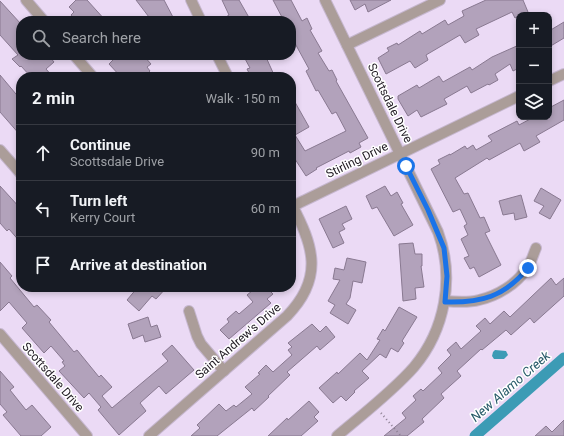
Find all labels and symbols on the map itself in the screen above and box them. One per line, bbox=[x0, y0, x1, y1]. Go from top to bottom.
street label: Scottsdale Drive bbox=[365, 61, 415, 145]
street label: Stirling Drive bbox=[324, 139, 390, 181]
route start bbox=[397, 157, 415, 175]
route end bbox=[519, 259, 537, 277]
street label: Saint Andrew's Drive bbox=[192, 300, 284, 382]
street label: Scottsdale Drive bbox=[19, 340, 87, 414]
water label: New Alamo Creek bbox=[468, 347, 553, 425]

